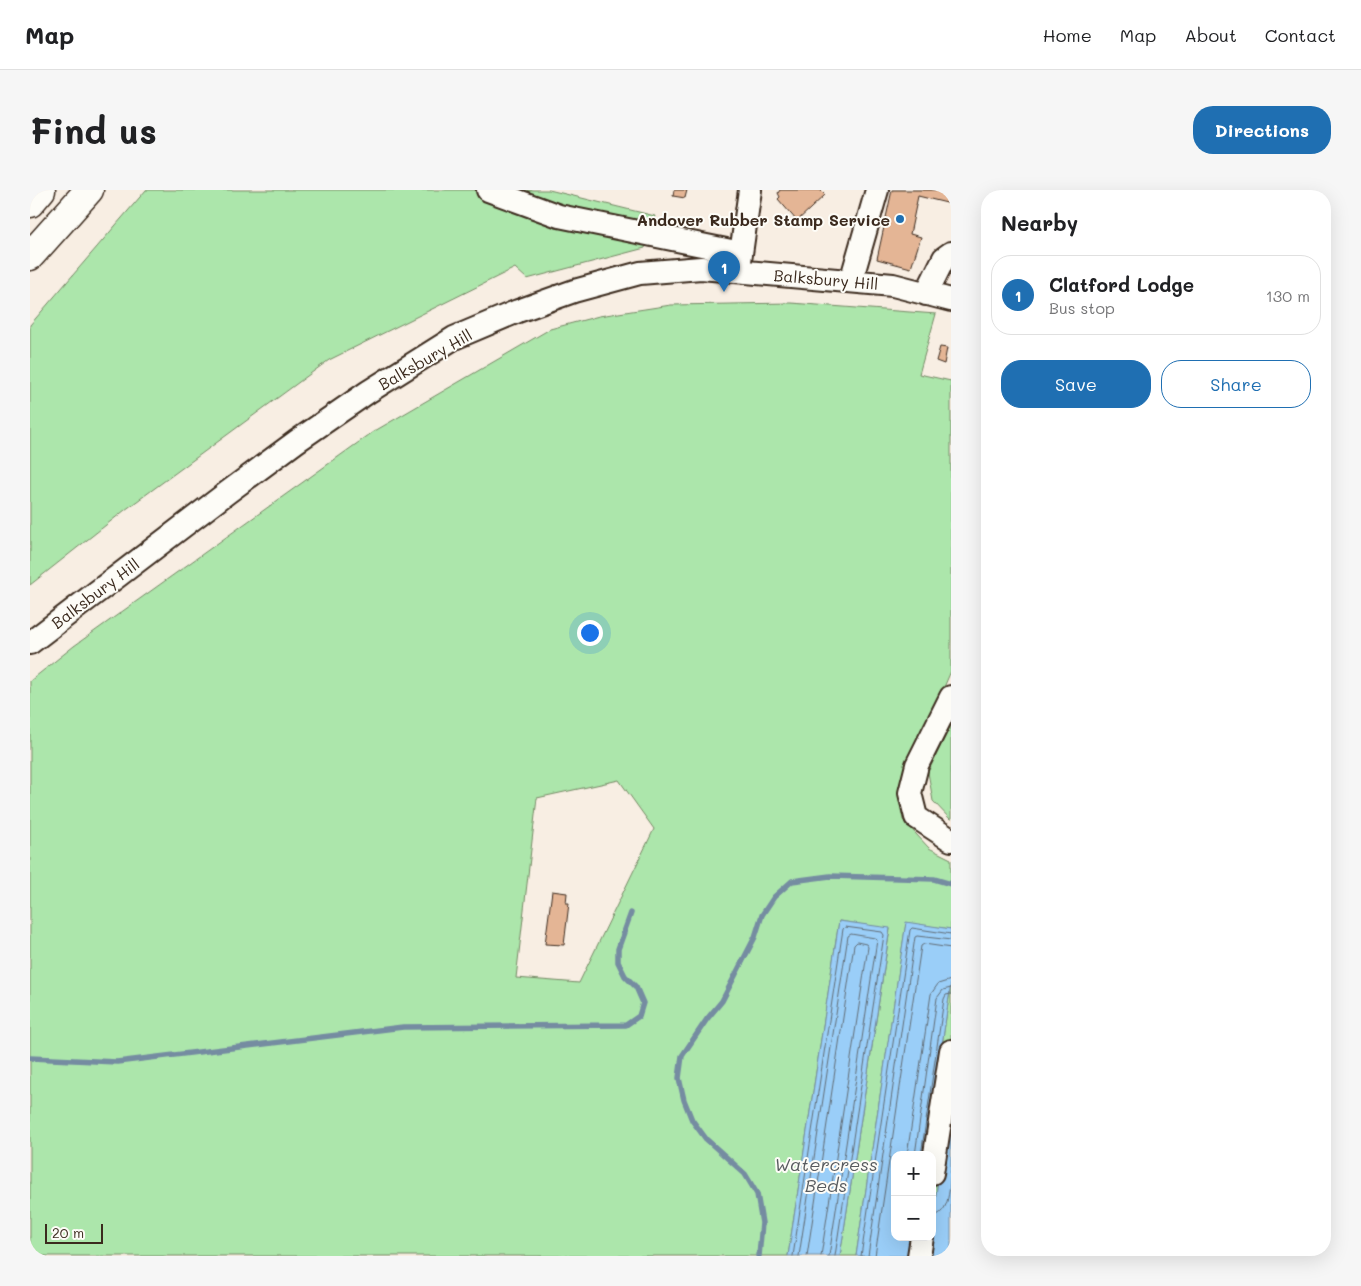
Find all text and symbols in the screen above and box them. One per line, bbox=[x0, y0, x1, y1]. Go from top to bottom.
text: Map bbox=[25, 19, 74, 50]
text: Home bbox=[1043, 23, 1092, 47]
text: Map bbox=[1120, 23, 1156, 47]
text: About bbox=[1184, 23, 1237, 47]
text: Contact bbox=[1265, 23, 1336, 47]
button: Directions bbox=[1193, 106, 1331, 154]
text: Find us bbox=[30, 107, 157, 153]
place label: Andover Rubber Stamp Service bbox=[637, 209, 890, 230]
text: Nearby bbox=[1001, 209, 1078, 236]
marker: Andover Rubber Stamp Service bbox=[894, 213, 906, 225]
pin: 1 bbox=[708, 251, 740, 292]
street label: Balksbury Hill bbox=[773, 264, 879, 294]
text: Clatford Lodge bbox=[1049, 272, 1194, 297]
text: 1 bbox=[1014, 285, 1022, 306]
text: 130 m bbox=[1266, 285, 1310, 306]
text: Bus stop bbox=[1049, 297, 1115, 318]
street label: Balksbury Hill bbox=[374, 324, 476, 394]
button: Save bbox=[1001, 360, 1151, 408]
button: Share bbox=[1161, 360, 1311, 408]
street label: Balksbury Hill bbox=[47, 553, 143, 633]
your location bbox=[577, 620, 603, 646]
map controls bbox=[891, 1151, 936, 1241]
button: + bbox=[891, 1151, 936, 1196]
water label: Watercress Beds bbox=[774, 1152, 878, 1197]
button: − bbox=[891, 1196, 936, 1241]
scale bar bbox=[45, 1221, 102, 1244]
text: 20 m bbox=[52, 1223, 84, 1242]

